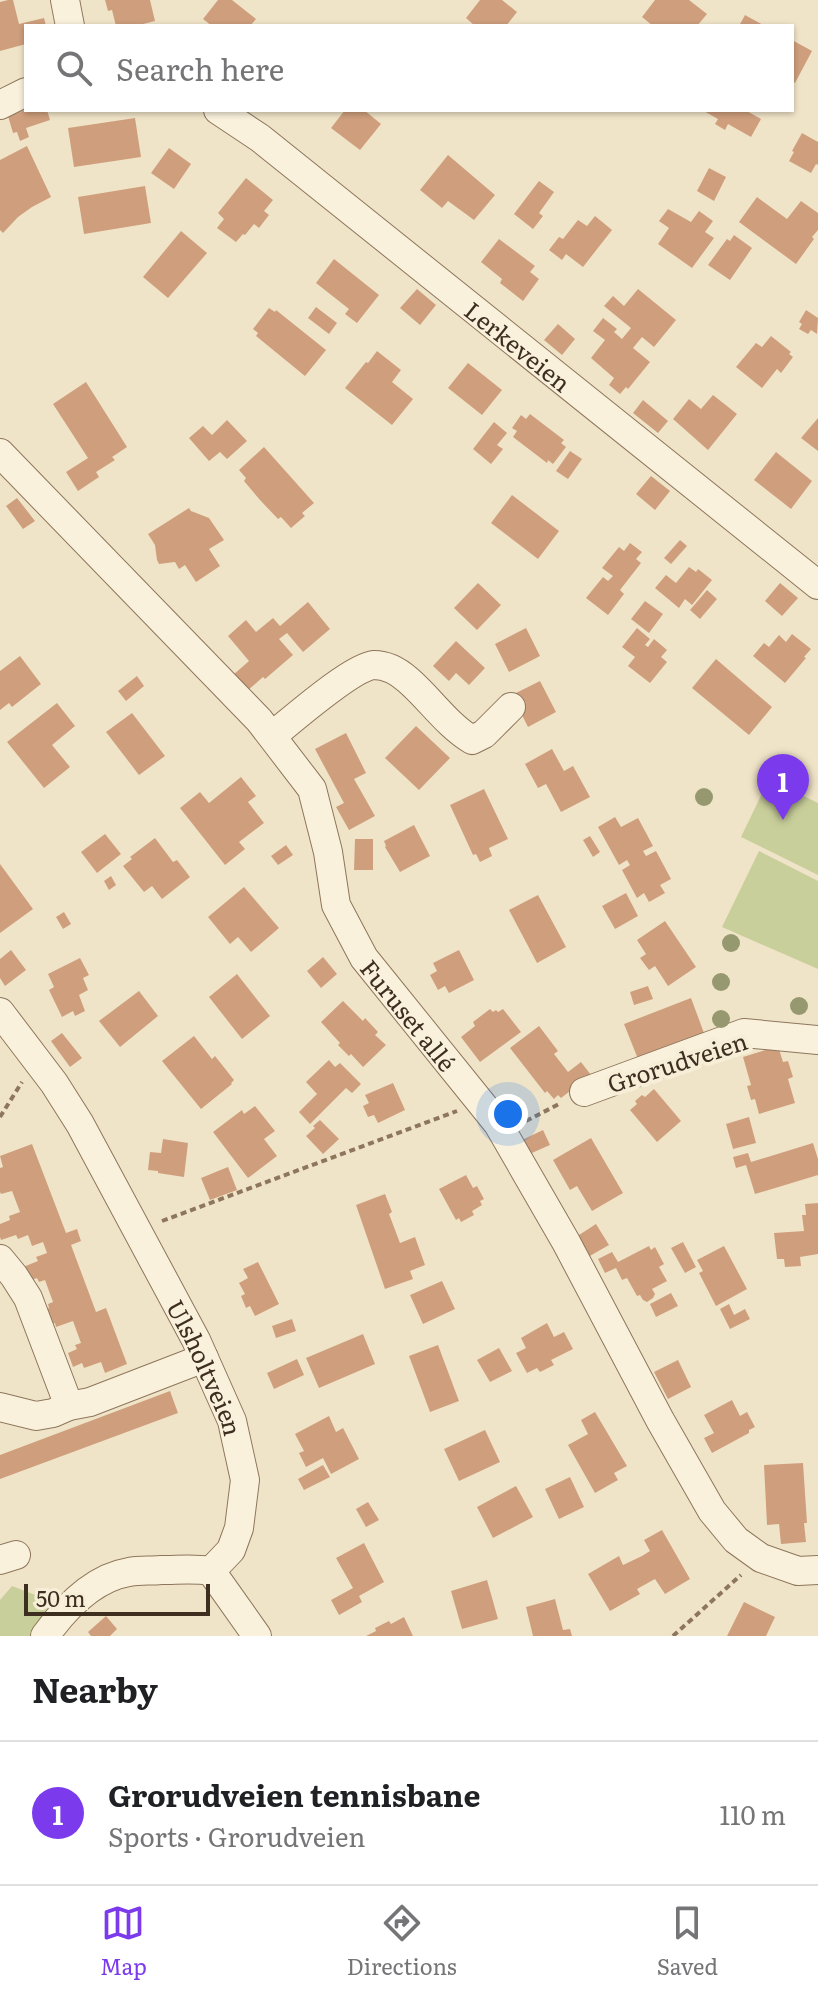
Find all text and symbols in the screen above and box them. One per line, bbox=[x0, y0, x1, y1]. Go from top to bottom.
search box bbox=[24, 24, 794, 112]
icon: search bbox=[52, 46, 96, 90]
text: Search here bbox=[116, 46, 284, 90]
street label: Lerkeveien bbox=[458, 292, 579, 399]
pin: 1 bbox=[757, 754, 809, 820]
street label: Furuset allé bbox=[354, 951, 465, 1078]
street label: Grorudveien bbox=[602, 1022, 752, 1100]
your location bbox=[488, 1094, 528, 1134]
street label: Ulsholtveien bbox=[159, 1292, 252, 1439]
scale bar bbox=[24, 1580, 210, 1616]
text: 50 m bbox=[36, 1581, 86, 1614]
text: Nearby bbox=[32, 1663, 158, 1713]
text: Grorudveien tennisbane bbox=[108, 1772, 480, 1816]
text: 1 bbox=[53, 1794, 63, 1833]
text: 110 m bbox=[719, 1794, 786, 1833]
text: Sports · Grorudveien bbox=[108, 1816, 365, 1855]
tab: Map bbox=[100, 1901, 147, 1982]
tab: Directions bbox=[347, 1901, 457, 1982]
tab: Saved bbox=[657, 1901, 718, 1982]

